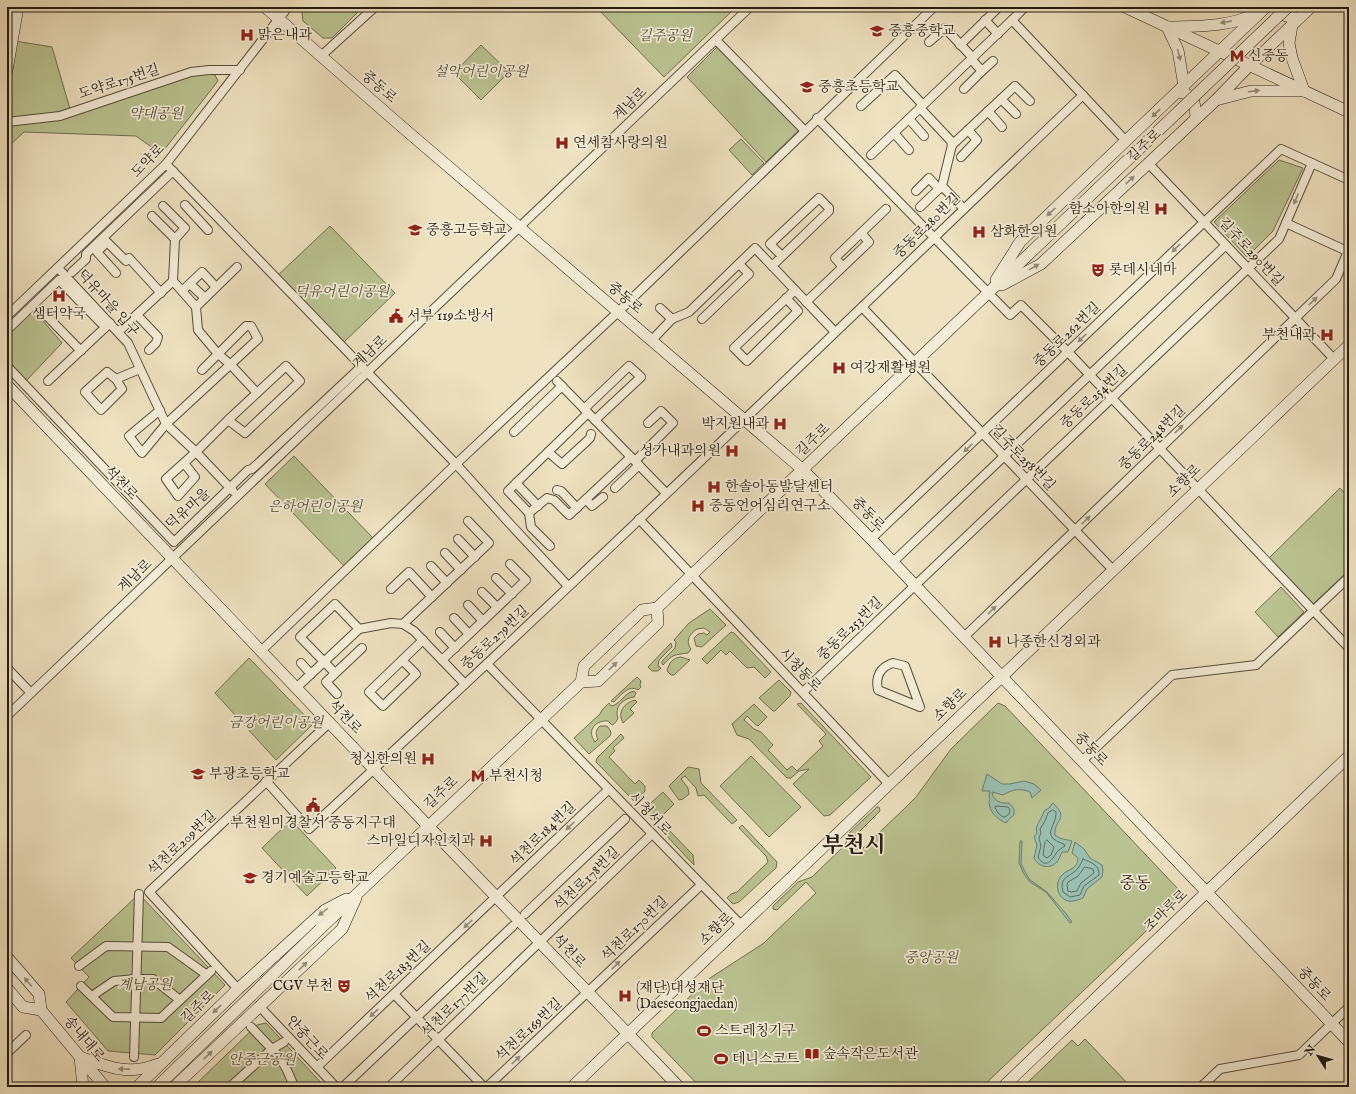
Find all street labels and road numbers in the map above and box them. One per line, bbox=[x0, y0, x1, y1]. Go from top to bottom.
street label: 도약로175번길 bbox=[76, 60, 162, 104]
street label: 중동로 bbox=[358, 67, 401, 107]
street label: 계남로 bbox=[609, 83, 651, 125]
street label: 길주로 bbox=[1123, 125, 1165, 166]
street label: 도약로 bbox=[127, 140, 169, 182]
street label: 중동로280번길 bbox=[890, 189, 964, 263]
street label: 길주로290번길 bbox=[1215, 214, 1287, 290]
street label: 덕유마을 입구 bbox=[73, 266, 143, 341]
street label: 중동로 bbox=[604, 278, 647, 318]
street label: 중동로262번길 bbox=[1030, 298, 1104, 372]
street label: 계남로 bbox=[349, 331, 391, 372]
street label: 중동로254번길 bbox=[1056, 361, 1132, 433]
street label: 중동로248번길 bbox=[1115, 401, 1189, 475]
street label: 길주로 bbox=[792, 419, 834, 461]
street label: 길주로258번길 bbox=[987, 421, 1059, 495]
street label: 소향로 bbox=[1163, 460, 1205, 502]
street label: 석천로 bbox=[100, 462, 142, 504]
street label: 덕유마을 bbox=[162, 484, 214, 534]
street label: 중동로 bbox=[847, 493, 889, 535]
street label: 계남로 bbox=[114, 555, 156, 597]
street label: 중동로253번길 bbox=[813, 593, 887, 665]
street label: 중동로279번길 bbox=[457, 602, 533, 674]
street label: 시청동로 bbox=[775, 644, 826, 696]
street label: 소향로 bbox=[929, 684, 971, 726]
street label: 석천로 bbox=[324, 696, 366, 738]
street label: 중동로 bbox=[1070, 728, 1112, 770]
street label: 길주로 bbox=[420, 772, 462, 813]
street label: 시청서로 bbox=[625, 788, 676, 840]
street label: 석천로184번길 bbox=[506, 798, 580, 870]
street label: 석천로209번길 bbox=[144, 807, 220, 879]
street label: 석천로178번길 bbox=[550, 843, 624, 915]
street label: 조마루로 bbox=[1140, 885, 1192, 936]
street label: 석천로170번길 bbox=[598, 893, 672, 965]
street label: 소향로 bbox=[695, 908, 737, 950]
street label: 석천로 bbox=[548, 930, 590, 972]
street label: 석천로183번길 bbox=[361, 937, 435, 1007]
street label: 중동로 bbox=[1294, 963, 1335, 1005]
street label: 석천로177번길 bbox=[418, 969, 492, 1041]
street label: 길주로 bbox=[177, 986, 219, 1028]
street label: 석천로169번길 bbox=[492, 994, 566, 1066]
street label: 송내대로 bbox=[60, 1012, 109, 1066]
street label: 안중근로 bbox=[282, 1012, 332, 1064]

